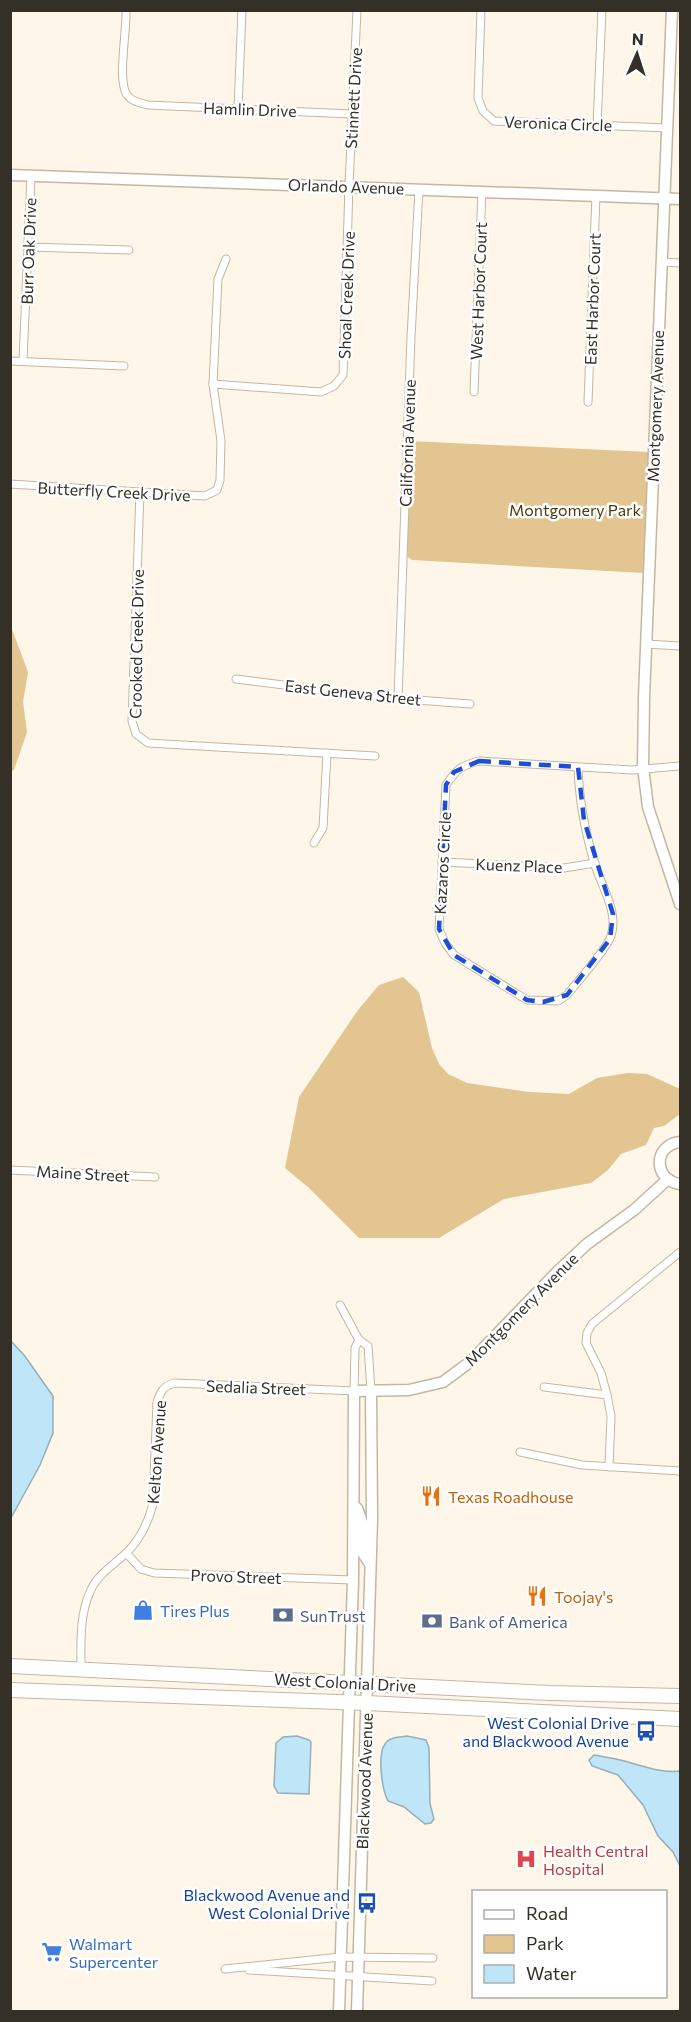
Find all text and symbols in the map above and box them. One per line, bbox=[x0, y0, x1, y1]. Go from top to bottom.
north arrow bbox=[607, 24, 667, 84]
text: N bbox=[631, 29, 644, 48]
street label: Stinnett Drive bbox=[341, 47, 365, 149]
street label: Hamlin Drive bbox=[203, 98, 297, 120]
street label: Veronica Circle bbox=[504, 112, 612, 134]
street label: Orlando Avenue bbox=[288, 174, 404, 198]
street label: Burr Oak Drive bbox=[17, 197, 39, 305]
street label: West Harbor Court bbox=[466, 221, 490, 360]
street label: Shoal Creek Drive bbox=[334, 231, 358, 359]
street label: East Harbor Court bbox=[580, 232, 604, 365]
street label: Montgomery Avenue bbox=[643, 330, 667, 482]
street label: California Avenue bbox=[395, 379, 419, 507]
street label: Butterfly Creek Drive bbox=[37, 478, 191, 504]
park label: Montgomery Park bbox=[509, 500, 641, 519]
street label: Crooked Creek Drive bbox=[125, 569, 147, 719]
street label: East Geneva Street bbox=[284, 675, 423, 709]
street label: Kazaros Circle bbox=[430, 811, 454, 915]
street label: Kuenz Place bbox=[475, 854, 563, 876]
street label: Maine Street bbox=[36, 1161, 131, 1185]
street label: Montgomery Avenue bbox=[461, 1249, 581, 1369]
street label: Sedalia Street bbox=[206, 1376, 307, 1398]
street label: Kelton Avenue bbox=[143, 1399, 169, 1505]
restaurant icon: Texas Roadhouse bbox=[419, 1484, 443, 1508]
place label: Texas Roadhouse bbox=[448, 1487, 573, 1506]
street label: Provo Street bbox=[190, 1565, 282, 1587]
restaurant icon: Toojay's bbox=[525, 1584, 549, 1608]
place label: Toojay's bbox=[554, 1587, 613, 1606]
shop icon: Tires Plus bbox=[131, 1598, 155, 1622]
place label: Tires Plus bbox=[160, 1601, 230, 1620]
bank icon: SunTrust bbox=[271, 1603, 295, 1627]
place label: SunTrust bbox=[300, 1606, 366, 1625]
bank icon: Bank of America bbox=[420, 1609, 444, 1633]
place label: Bank of America bbox=[449, 1612, 568, 1631]
street label: West Colonial Drive bbox=[274, 1669, 416, 1695]
street label: Blackwood Avenue bbox=[352, 1712, 376, 1850]
place label: West Colonial Drive and Blackwood Avenue bbox=[463, 1713, 629, 1750]
bus stop icon: West Colonial Drive and Blackwood Avenue bbox=[634, 1719, 658, 1743]
place label: Health Central Hospital bbox=[543, 1841, 648, 1878]
hospital icon: Health Central Hospital bbox=[514, 1847, 538, 1871]
place label: Blackwood Avenue and West Colonial Drive bbox=[184, 1885, 350, 1922]
legend bbox=[472, 1890, 667, 1998]
bus stop icon: Blackwood Avenue and West Colonial Drive bbox=[355, 1891, 379, 1915]
text: Road bbox=[526, 1902, 568, 1924]
text: Park bbox=[526, 1932, 564, 1954]
place label: Walmart Supercenter bbox=[69, 1934, 159, 1971]
supermarket icon: Walmart Supercenter bbox=[40, 1940, 64, 1964]
text: Water bbox=[526, 1962, 577, 1984]

